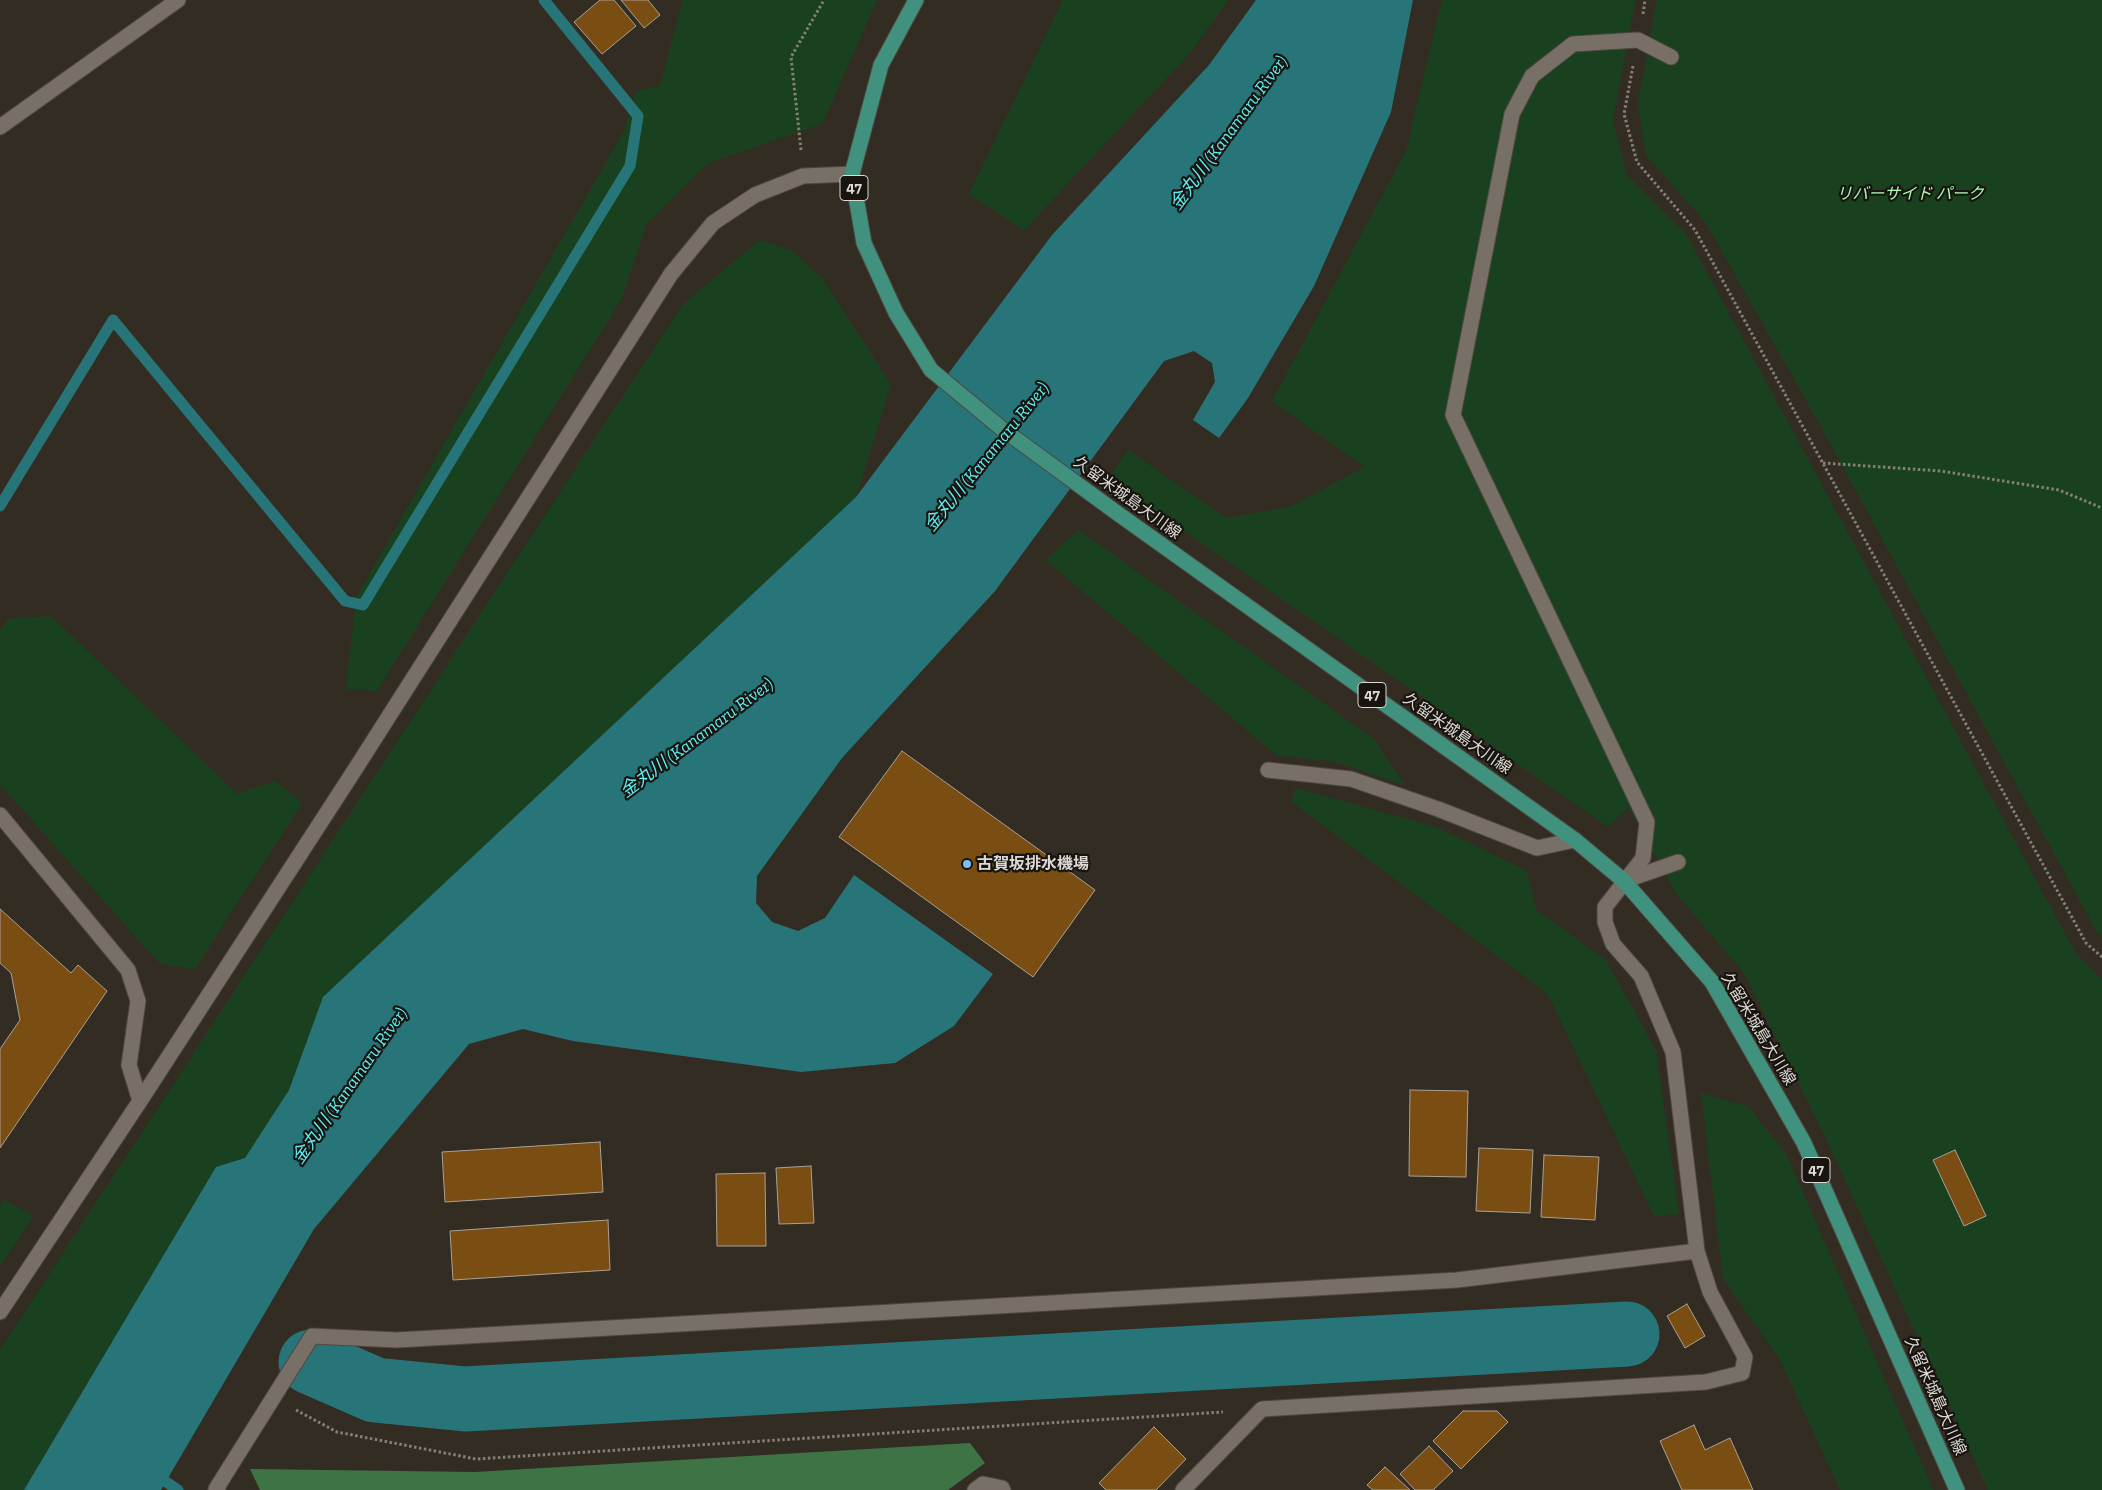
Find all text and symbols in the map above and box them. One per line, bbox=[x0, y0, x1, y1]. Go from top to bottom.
water label: 金丸川 (Kanamaru River) bbox=[1166, 51, 1292, 215]
road number: 47 bbox=[840, 176, 868, 200]
park label: リバーサイド パーク bbox=[1836, 184, 1984, 204]
water label: 金丸川 (Kanamaru River) bbox=[920, 378, 1054, 536]
street label: 久留米城島大川線 bbox=[1070, 453, 1184, 543]
water label: 金丸川 (Kanamaru River) bbox=[616, 673, 778, 803]
road number: 47 bbox=[1358, 682, 1386, 708]
street label: 久留米城島大川線 bbox=[1399, 689, 1515, 779]
place label: 古賀坂排水機場 bbox=[977, 854, 1089, 874]
marker: 古賀坂排水機場 bbox=[961, 858, 973, 870]
street label: 久留米城島大川線 bbox=[1717, 969, 1799, 1089]
water label: 金丸川 (Kanamaru River) bbox=[288, 1004, 412, 1168]
road number: 47 bbox=[1802, 1158, 1830, 1182]
street label: 久留米城島大川線 bbox=[1900, 1334, 1970, 1458]

